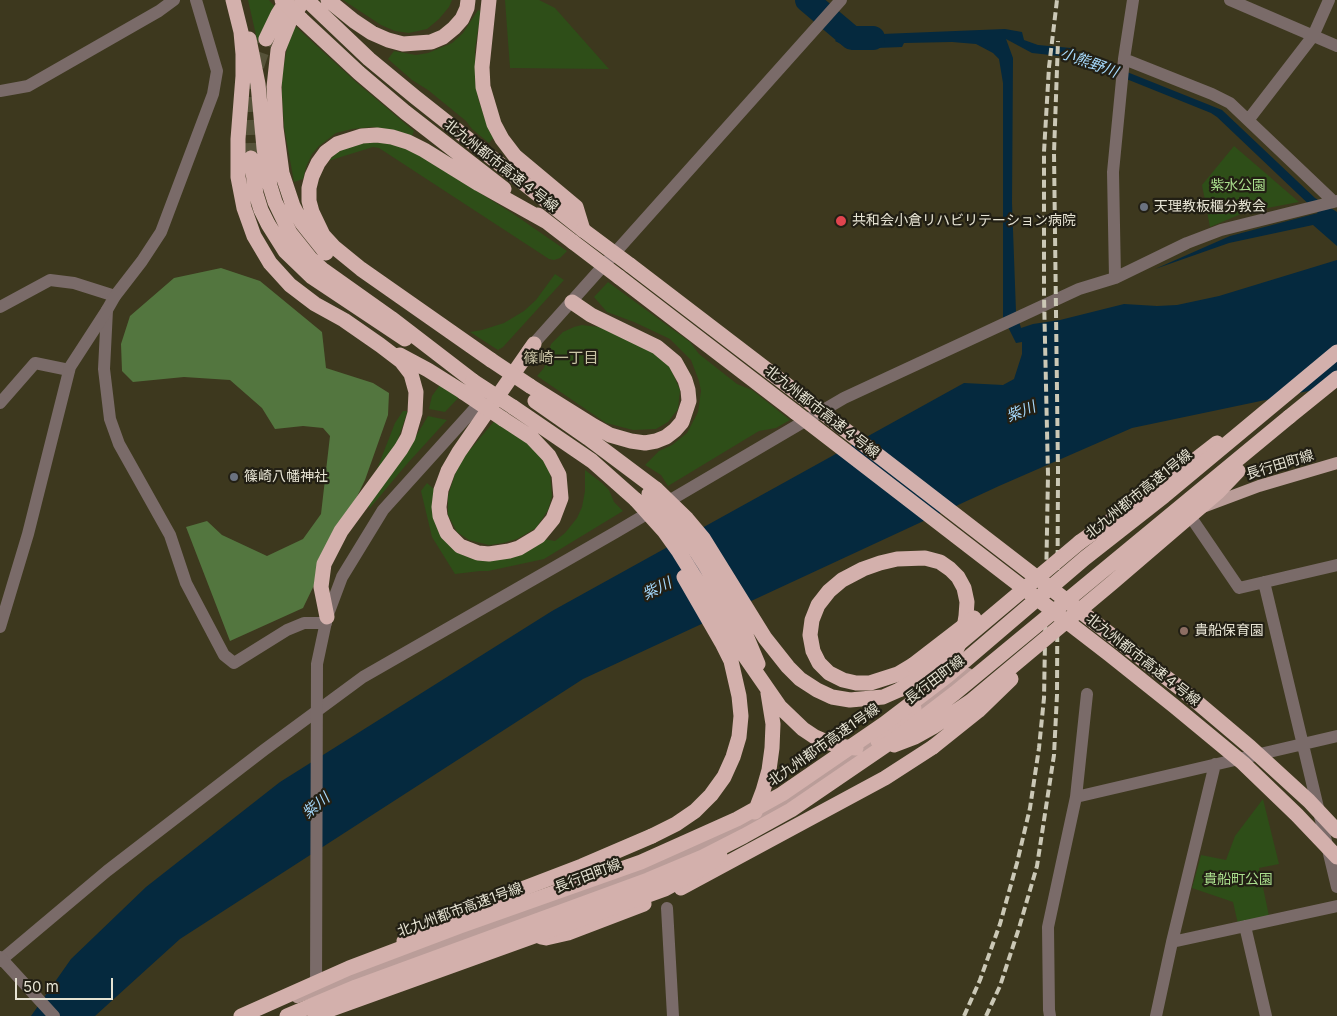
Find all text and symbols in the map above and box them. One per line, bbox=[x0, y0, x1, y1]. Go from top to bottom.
water label: 小熊野川 bbox=[1058, 44, 1120, 82]
street label: 北九州都市高速４号線 bbox=[441, 116, 561, 216]
park label: 紫水公園 bbox=[1210, 178, 1266, 194]
place label: 天理教板櫃分教会 bbox=[1154, 199, 1266, 215]
marker: 天理教板櫃分教会 bbox=[1138, 201, 1150, 213]
place label: 共和会小倉リハビリテーション病院 bbox=[852, 213, 1076, 229]
marker: 共和会小倉リハビリテーション病院 bbox=[834, 214, 848, 228]
district label: 篠崎一丁目 bbox=[524, 349, 598, 367]
street label: 北九州都市高速４号線 bbox=[762, 362, 882, 462]
water label: 紫川 bbox=[1004, 398, 1038, 426]
street label: 北九州都市高速1号線 bbox=[1083, 446, 1195, 542]
street label: 長行田町線 bbox=[1244, 447, 1316, 483]
place label: 篠崎八幡神社 bbox=[244, 469, 328, 485]
marker: 篠崎八幡神社 bbox=[228, 471, 240, 483]
water label: 紫川 bbox=[640, 574, 674, 604]
street label: 北九州都市高速４号線 bbox=[1083, 610, 1203, 710]
place label: 貴船保育園 bbox=[1194, 623, 1264, 639]
marker: 貴船保育園 bbox=[1178, 625, 1190, 637]
street label: 長行田町線 bbox=[902, 652, 968, 708]
street label: 北九州都市高速1号線 bbox=[765, 700, 883, 790]
water label: 紫川 bbox=[299, 789, 333, 823]
street label: 長行田町線 bbox=[552, 856, 624, 896]
park label: 貴船町公園 bbox=[1203, 872, 1273, 888]
street label: 北九州都市高速1号線 bbox=[395, 880, 525, 940]
scale bar bbox=[18, 968, 115, 1000]
text: 50 m bbox=[23, 977, 59, 996]

